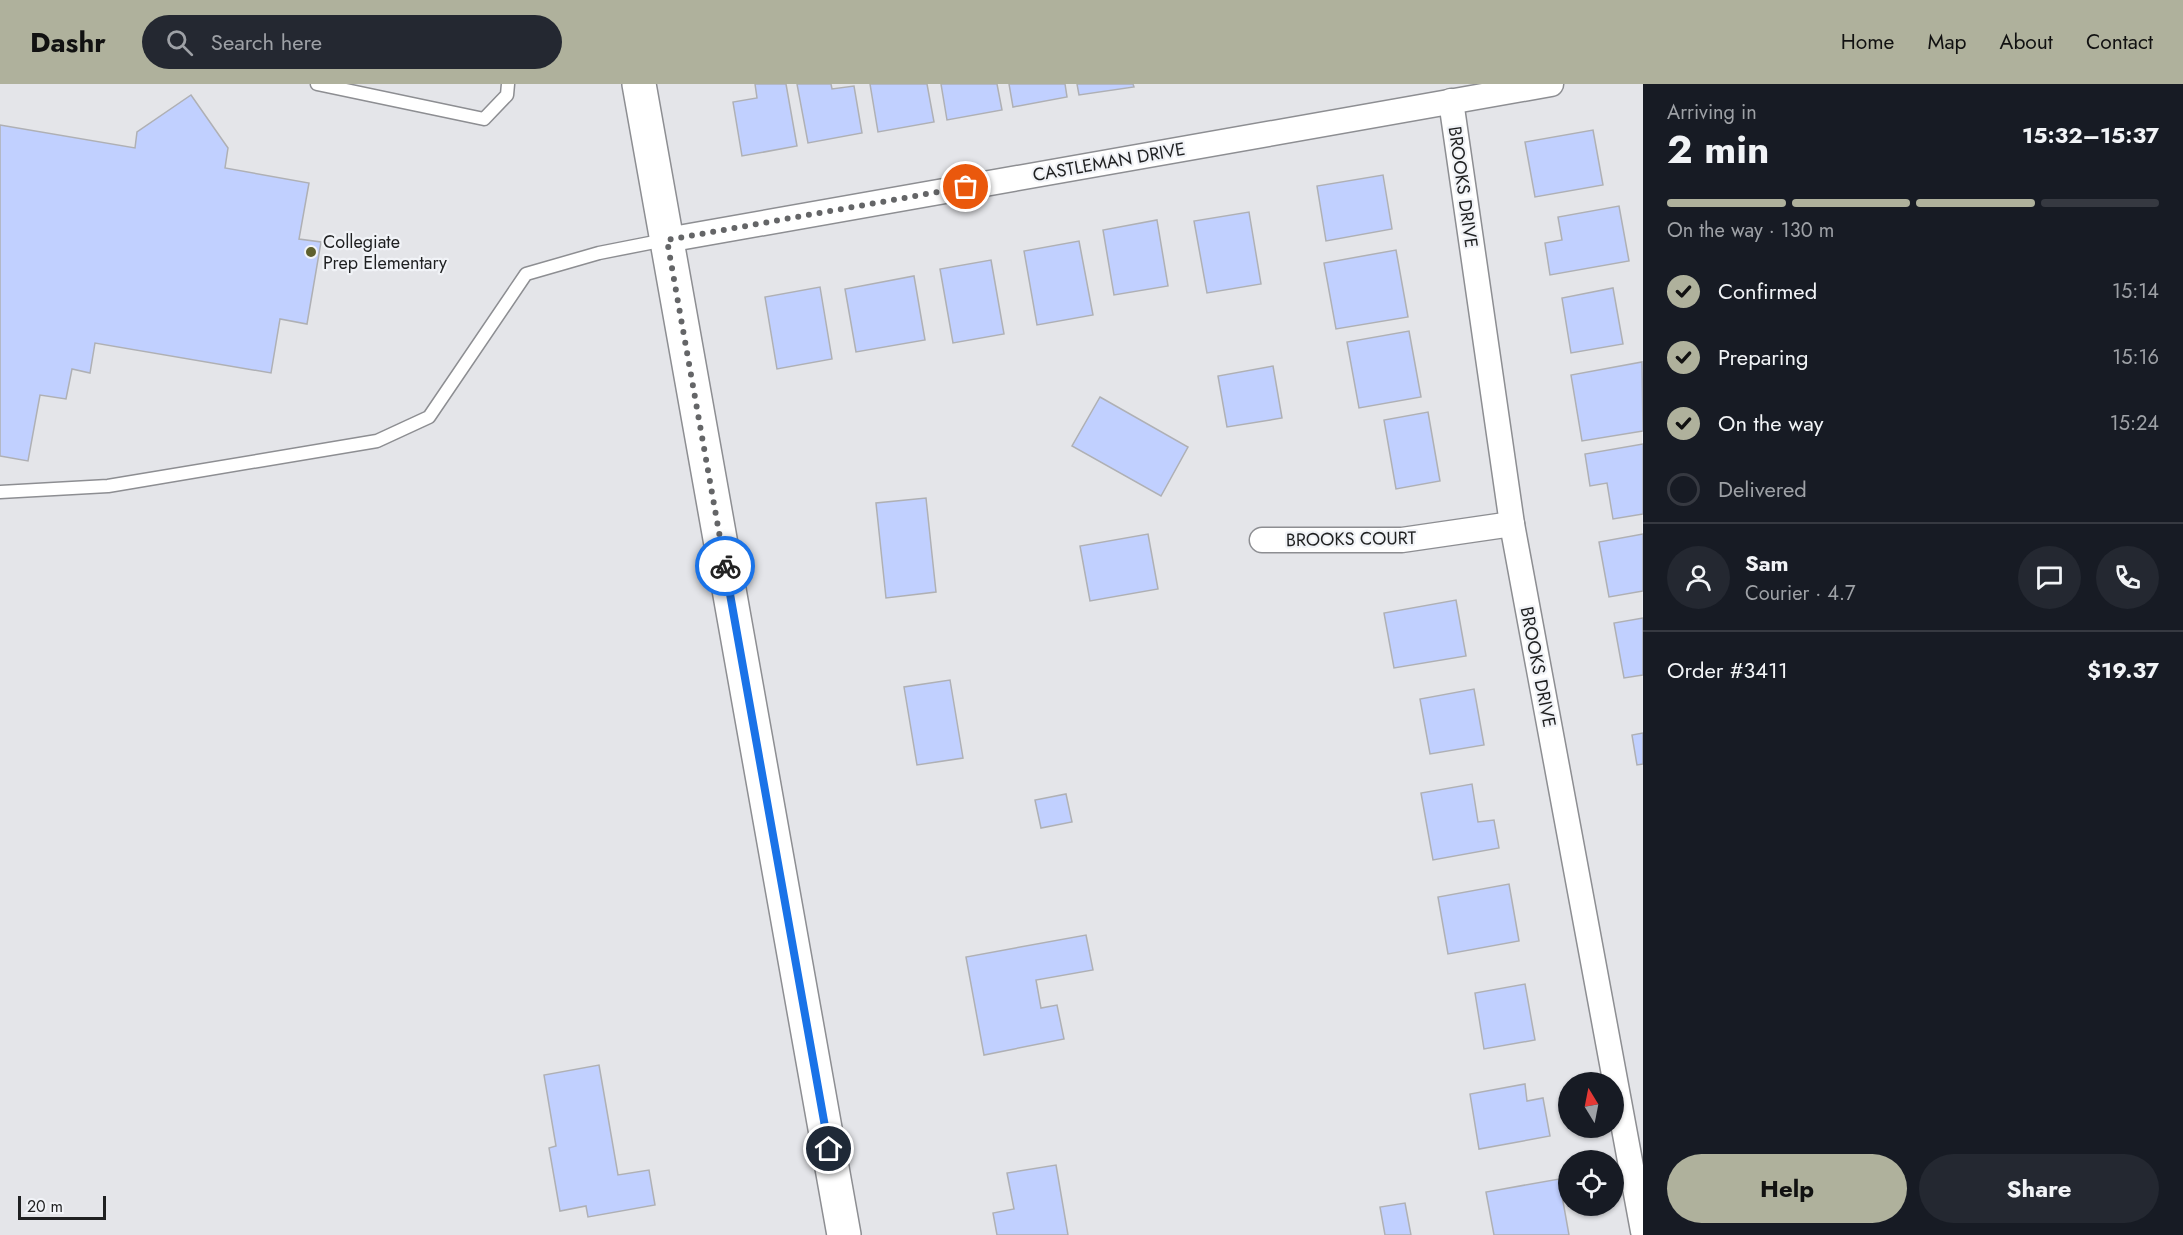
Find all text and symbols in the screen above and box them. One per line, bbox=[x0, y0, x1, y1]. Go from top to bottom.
search box bbox=[142, 15, 562, 69]
text: Dashr bbox=[30, 22, 106, 63]
icon: search bbox=[163, 26, 196, 59]
text: Search here bbox=[211, 26, 322, 58]
text: Home bbox=[1841, 27, 1894, 57]
text: Map bbox=[1927, 27, 1967, 57]
text: About bbox=[2000, 27, 2053, 57]
text: Contact bbox=[2086, 27, 2153, 57]
text: Arriving in bbox=[1667, 98, 1757, 127]
text: 15:32–15:37 bbox=[2022, 119, 2159, 151]
text: 2 min bbox=[1667, 121, 1769, 178]
street label: BROOKS DRIVE bbox=[1442, 125, 1484, 249]
street label: CASTLEMAN DRIVE bbox=[1031, 136, 1187, 188]
pin bbox=[940, 161, 991, 212]
icon: bag bbox=[949, 170, 982, 203]
text: On the way · 130 m bbox=[1667, 216, 1834, 245]
place label: Collegiate Prep Elementary bbox=[323, 229, 447, 276]
marker: Collegiate Prep Elementary bbox=[304, 245, 318, 259]
icon: check bbox=[1667, 275, 1700, 308]
text: Confirmed bbox=[1718, 275, 1817, 307]
text: 15:14 bbox=[2112, 277, 2159, 306]
icon: check bbox=[1667, 341, 1700, 374]
text: Preparing bbox=[1718, 341, 1809, 373]
text: 15:16 bbox=[2112, 343, 2159, 372]
icon: check bbox=[1667, 407, 1700, 440]
text: On the way bbox=[1718, 407, 1823, 439]
text: 15:24 bbox=[2110, 409, 2159, 438]
text: Delivered bbox=[1718, 473, 1807, 505]
street label: BROOKS COURT bbox=[1286, 525, 1417, 553]
courier bbox=[695, 536, 755, 596]
button: person bbox=[1667, 546, 1730, 609]
button: chat bbox=[2018, 546, 2081, 609]
button: phone bbox=[2096, 546, 2159, 609]
text: Sam bbox=[1745, 547, 1789, 579]
icon: bike bbox=[709, 550, 742, 583]
text: Courier · 4.7 bbox=[1745, 579, 1856, 608]
street label: BROOKS DRIVE bbox=[1514, 604, 1562, 730]
text: Order #3411 bbox=[1667, 654, 1788, 686]
text: $19.37 bbox=[2087, 654, 2159, 686]
north arrow bbox=[1558, 1072, 1624, 1138]
map controls bbox=[1558, 1072, 1624, 1216]
pin bbox=[803, 1123, 854, 1174]
icon: home bbox=[812, 1132, 845, 1165]
button: locate bbox=[1558, 1150, 1624, 1216]
button: Help bbox=[1667, 1154, 1907, 1223]
button: Share bbox=[1919, 1154, 2159, 1223]
scale bar bbox=[18, 1193, 106, 1220]
text: 20 m bbox=[27, 1195, 63, 1218]

